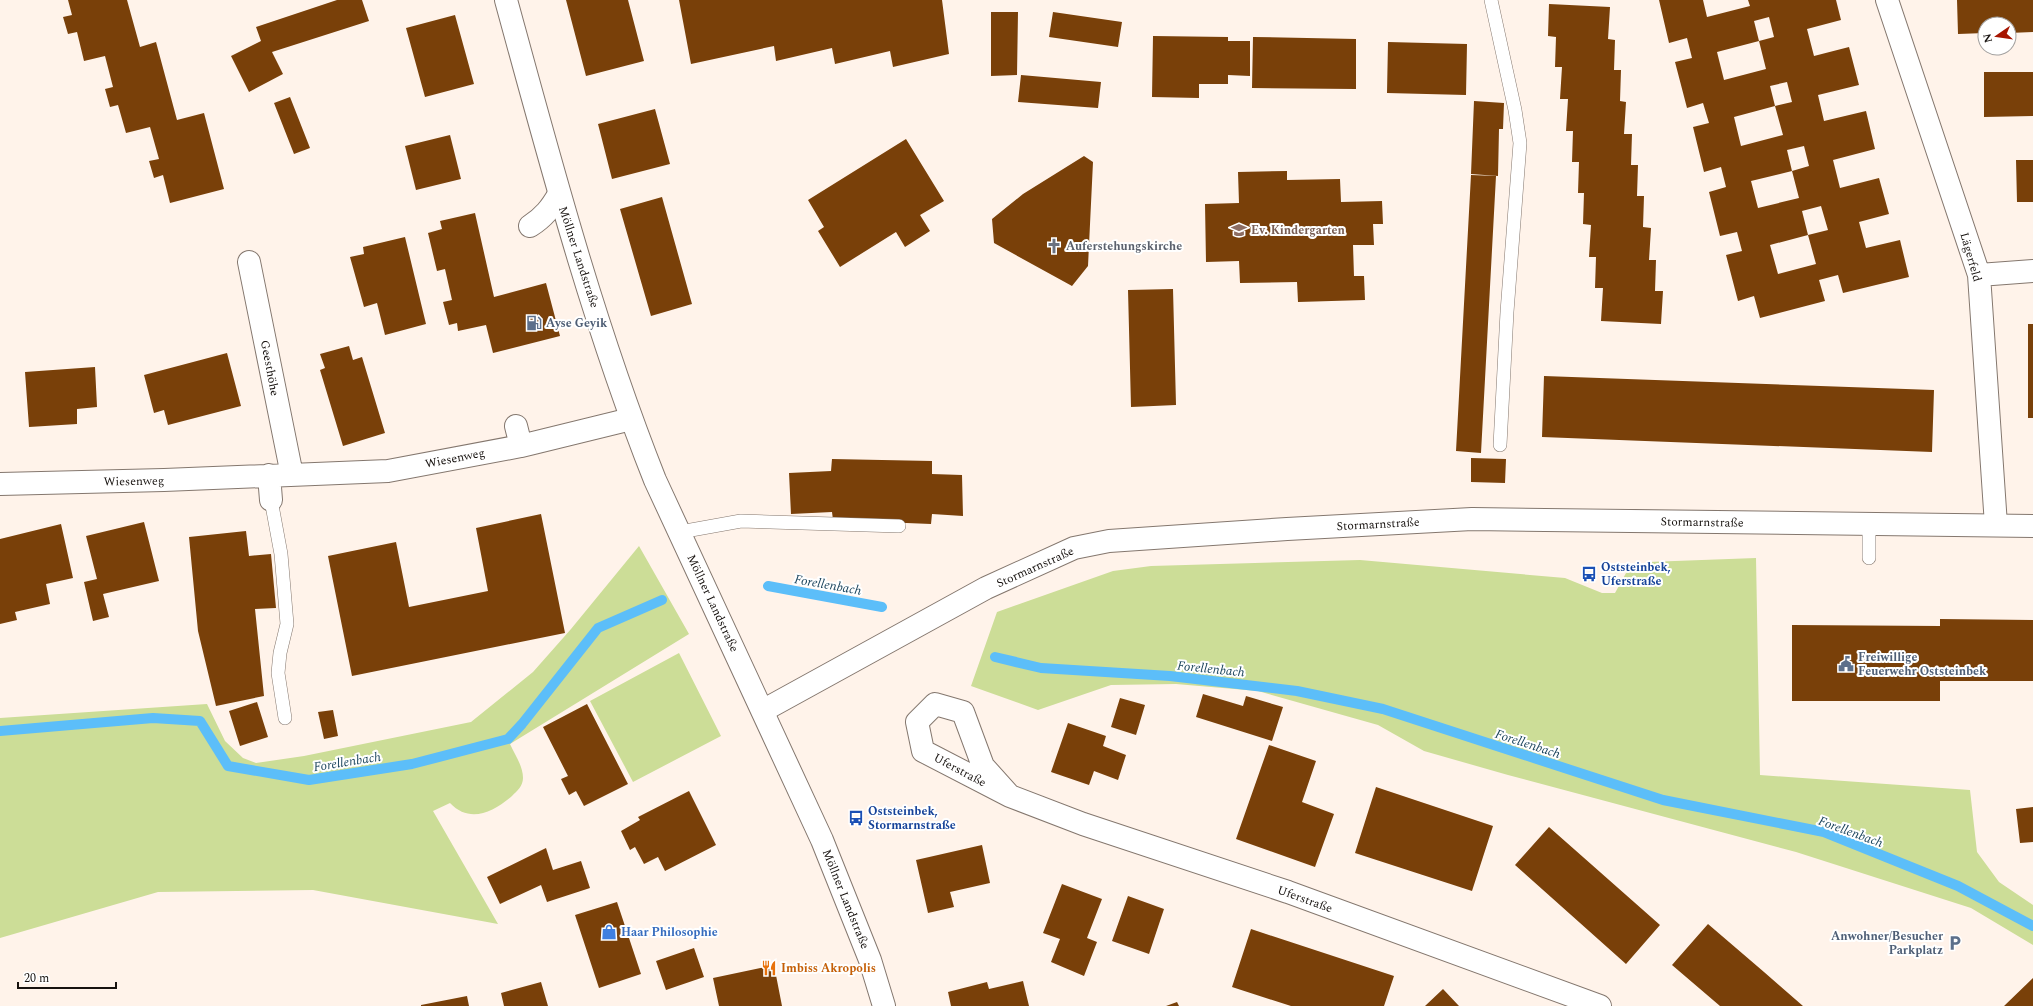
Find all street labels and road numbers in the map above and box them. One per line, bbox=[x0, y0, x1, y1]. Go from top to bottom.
street label: Möllner Landstraße bbox=[553, 204, 604, 311]
street label: Lägerfeld bbox=[1954, 230, 1987, 284]
street label: Geesthöhe bbox=[255, 339, 284, 398]
street label: Wiesenweg bbox=[424, 443, 487, 474]
street label: Wiesenweg bbox=[104, 471, 164, 492]
street label: Stormarnstraße bbox=[1660, 512, 1744, 533]
street label: Stormarnstraße bbox=[1336, 513, 1420, 536]
street label: Stormarnstraße bbox=[993, 542, 1077, 593]
street label: Möllner Landstraße bbox=[682, 551, 744, 655]
street label: Uferstraße bbox=[930, 749, 990, 792]
street label: Möllner Landstraße bbox=[817, 846, 874, 952]
street label: Uferstraße bbox=[1275, 881, 1335, 918]

